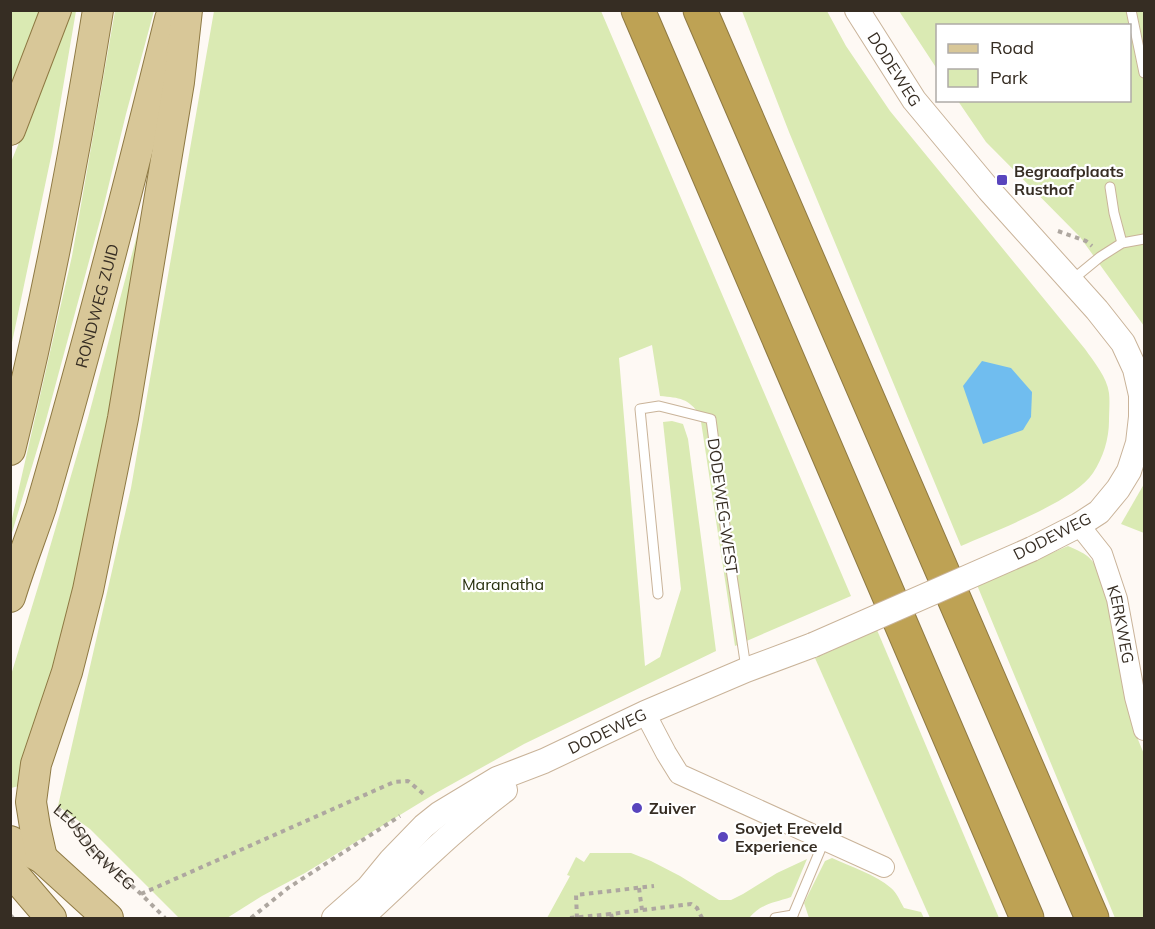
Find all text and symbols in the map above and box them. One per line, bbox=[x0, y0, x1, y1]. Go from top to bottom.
legend bbox=[936, 24, 1131, 102]
street label: DODEWEG bbox=[863, 28, 925, 110]
text: Road bbox=[990, 36, 1034, 59]
text: Park bbox=[990, 66, 1029, 89]
place label: Begraafplaats Rusthof bbox=[1014, 161, 1124, 199]
marker: Begraafplaats Rusthof bbox=[995, 173, 1009, 187]
street label: RONDWEG ZUID bbox=[71, 242, 123, 370]
street label: DODEWEG-WEST bbox=[704, 437, 742, 576]
street label: DODEWEG bbox=[1010, 508, 1094, 564]
park label: Maranatha bbox=[462, 574, 544, 594]
street label: KERKWEG bbox=[1103, 582, 1139, 665]
street label: DODEWEG bbox=[565, 704, 649, 758]
place label: Zuiver bbox=[649, 798, 697, 818]
street label: LEUSDERWEG bbox=[50, 799, 139, 894]
marker: Zuiver bbox=[630, 801, 644, 815]
place label: Sovjet Ereveld Experience bbox=[735, 818, 842, 856]
marker: Sovjet Ereveld Experience bbox=[716, 830, 730, 844]

